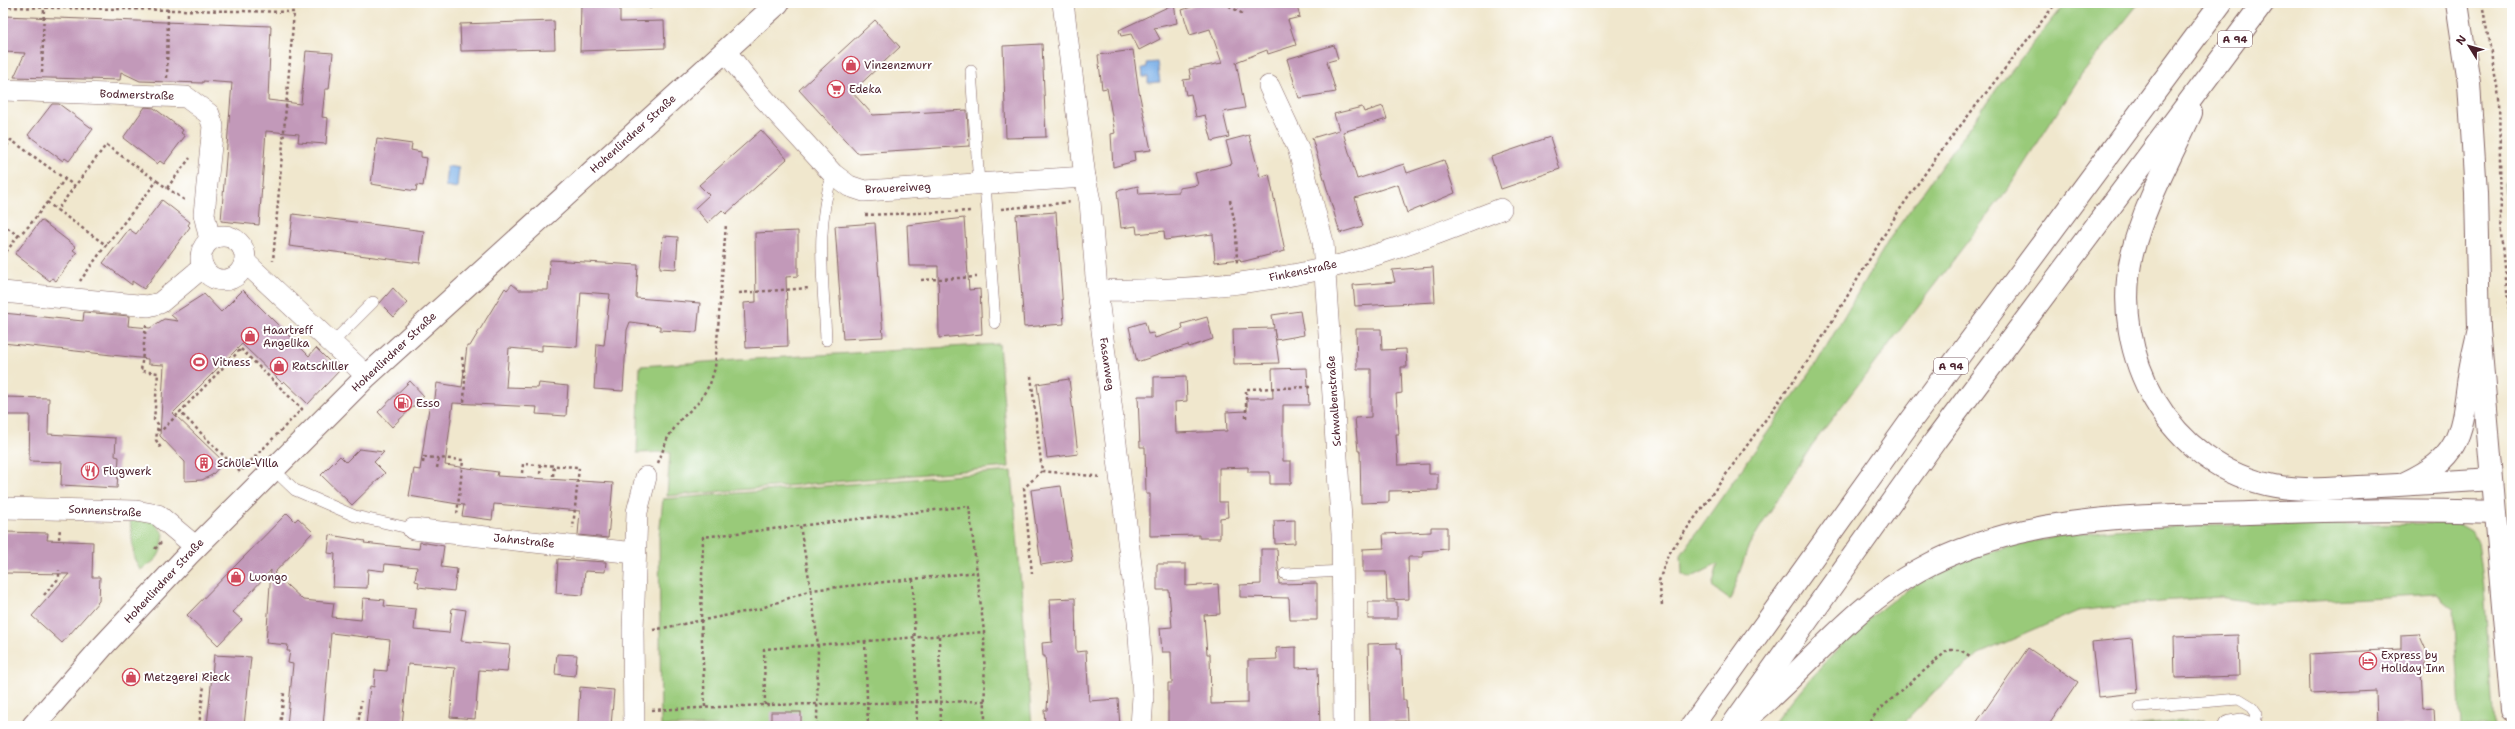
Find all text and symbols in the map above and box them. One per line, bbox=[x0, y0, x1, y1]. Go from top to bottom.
north arrow bbox=[2449, 26, 2489, 66]
road number: A 94 bbox=[2218, 31, 2252, 47]
text: N bbox=[2453, 32, 2470, 48]
shop icon: Vinzenzmurr bbox=[841, 55, 861, 75]
place label: Vinzenzmurr bbox=[864, 58, 932, 73]
supermarket icon: Edeka bbox=[826, 79, 846, 99]
place label: Edeka bbox=[849, 82, 881, 97]
street label: Bodmerstraße bbox=[99, 86, 175, 104]
street label: Hohenlindner Straße bbox=[587, 91, 679, 177]
street label: Brauereiweg bbox=[865, 179, 932, 197]
street label: Finkenstraße bbox=[1268, 256, 1338, 286]
street label: Hohenlindner Straße bbox=[348, 309, 440, 395]
place label: Haartreff Angelika bbox=[263, 323, 314, 351]
shop icon: Haartreff Angelika bbox=[240, 326, 260, 346]
street label: Fasanweg bbox=[1096, 336, 1118, 392]
sports icon: Vitness bbox=[189, 352, 209, 372]
place label: Vitness bbox=[212, 355, 250, 370]
street label: Schwalbenstraße bbox=[1323, 355, 1345, 447]
shop icon: Ratschiller bbox=[269, 356, 289, 376]
road number: A 94 bbox=[1934, 358, 1968, 374]
place label: Ratschiller bbox=[292, 359, 349, 374]
fuel station icon: Esso bbox=[393, 393, 413, 413]
place label: Esso bbox=[416, 396, 440, 411]
building icon: Schüle-Villa bbox=[194, 453, 214, 473]
place label: Schüle-Villa bbox=[217, 456, 279, 471]
restaurant icon: Flugwerk bbox=[80, 461, 100, 481]
place label: Flugwerk bbox=[103, 464, 152, 479]
street label: Sonnenstraße bbox=[68, 502, 142, 520]
street label: Jahnstraße bbox=[493, 530, 555, 552]
street label: Hohenlindner Straße bbox=[121, 535, 207, 627]
shop icon: Luongo bbox=[226, 567, 246, 587]
place label: Luongo bbox=[249, 570, 288, 585]
place label: Express by Holiday Inn bbox=[2381, 648, 2445, 676]
hotel icon: Express by Holiday Inn bbox=[2358, 651, 2378, 671]
shop icon: Metzgerei Rieck bbox=[121, 667, 141, 687]
place label: Metzgerei Rieck bbox=[144, 670, 230, 685]

